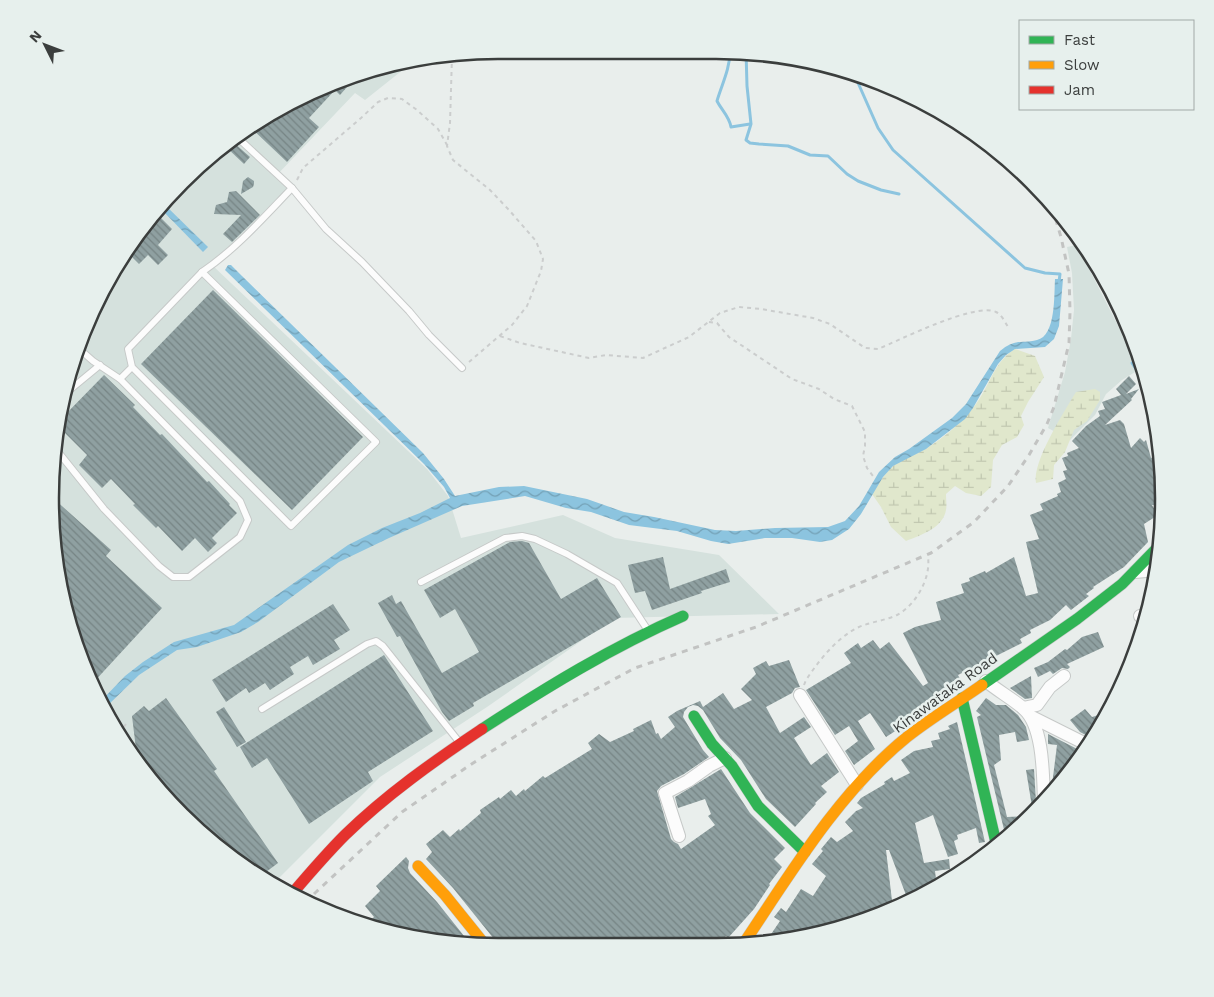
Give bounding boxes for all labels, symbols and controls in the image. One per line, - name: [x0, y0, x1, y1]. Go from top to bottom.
- north arrow: [20, 20, 70, 70]
- legend: [1019, 20, 1194, 110]
- text: N: [26, 27, 45, 46]
- text: Fast: [1064, 31, 1096, 49]
- text: Slow: [1064, 56, 1100, 74]
- text: Jam: [1064, 81, 1095, 99]
- street label: Kinawataka Road: [889, 649, 1001, 737]

